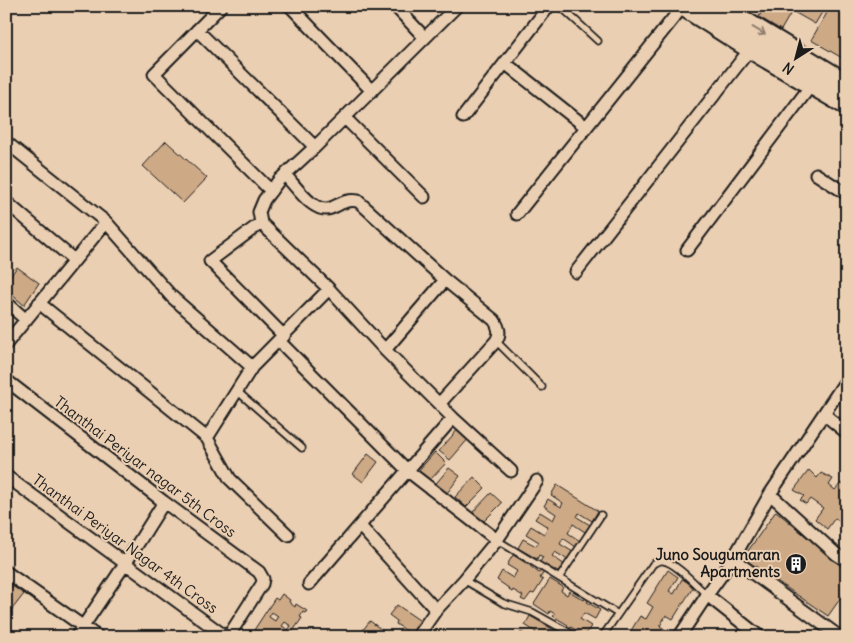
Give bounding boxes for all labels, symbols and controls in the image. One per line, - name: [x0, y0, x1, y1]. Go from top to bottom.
- one-way arrow: [752, 27, 766, 37]
- north arrow: [770, 32, 820, 82]
- text: N: [779, 58, 798, 79]
- street label: Thanthai Periyar nagar 5th Cross: [50, 392, 240, 541]
- street label: Thanthai Periyar Nagar 4th Cross: [29, 470, 222, 617]
- place label: Juno Sougumaran Apartments: [655, 545, 780, 582]
- building icon: Juno Sougumaran Apartments: [784, 552, 808, 576]

